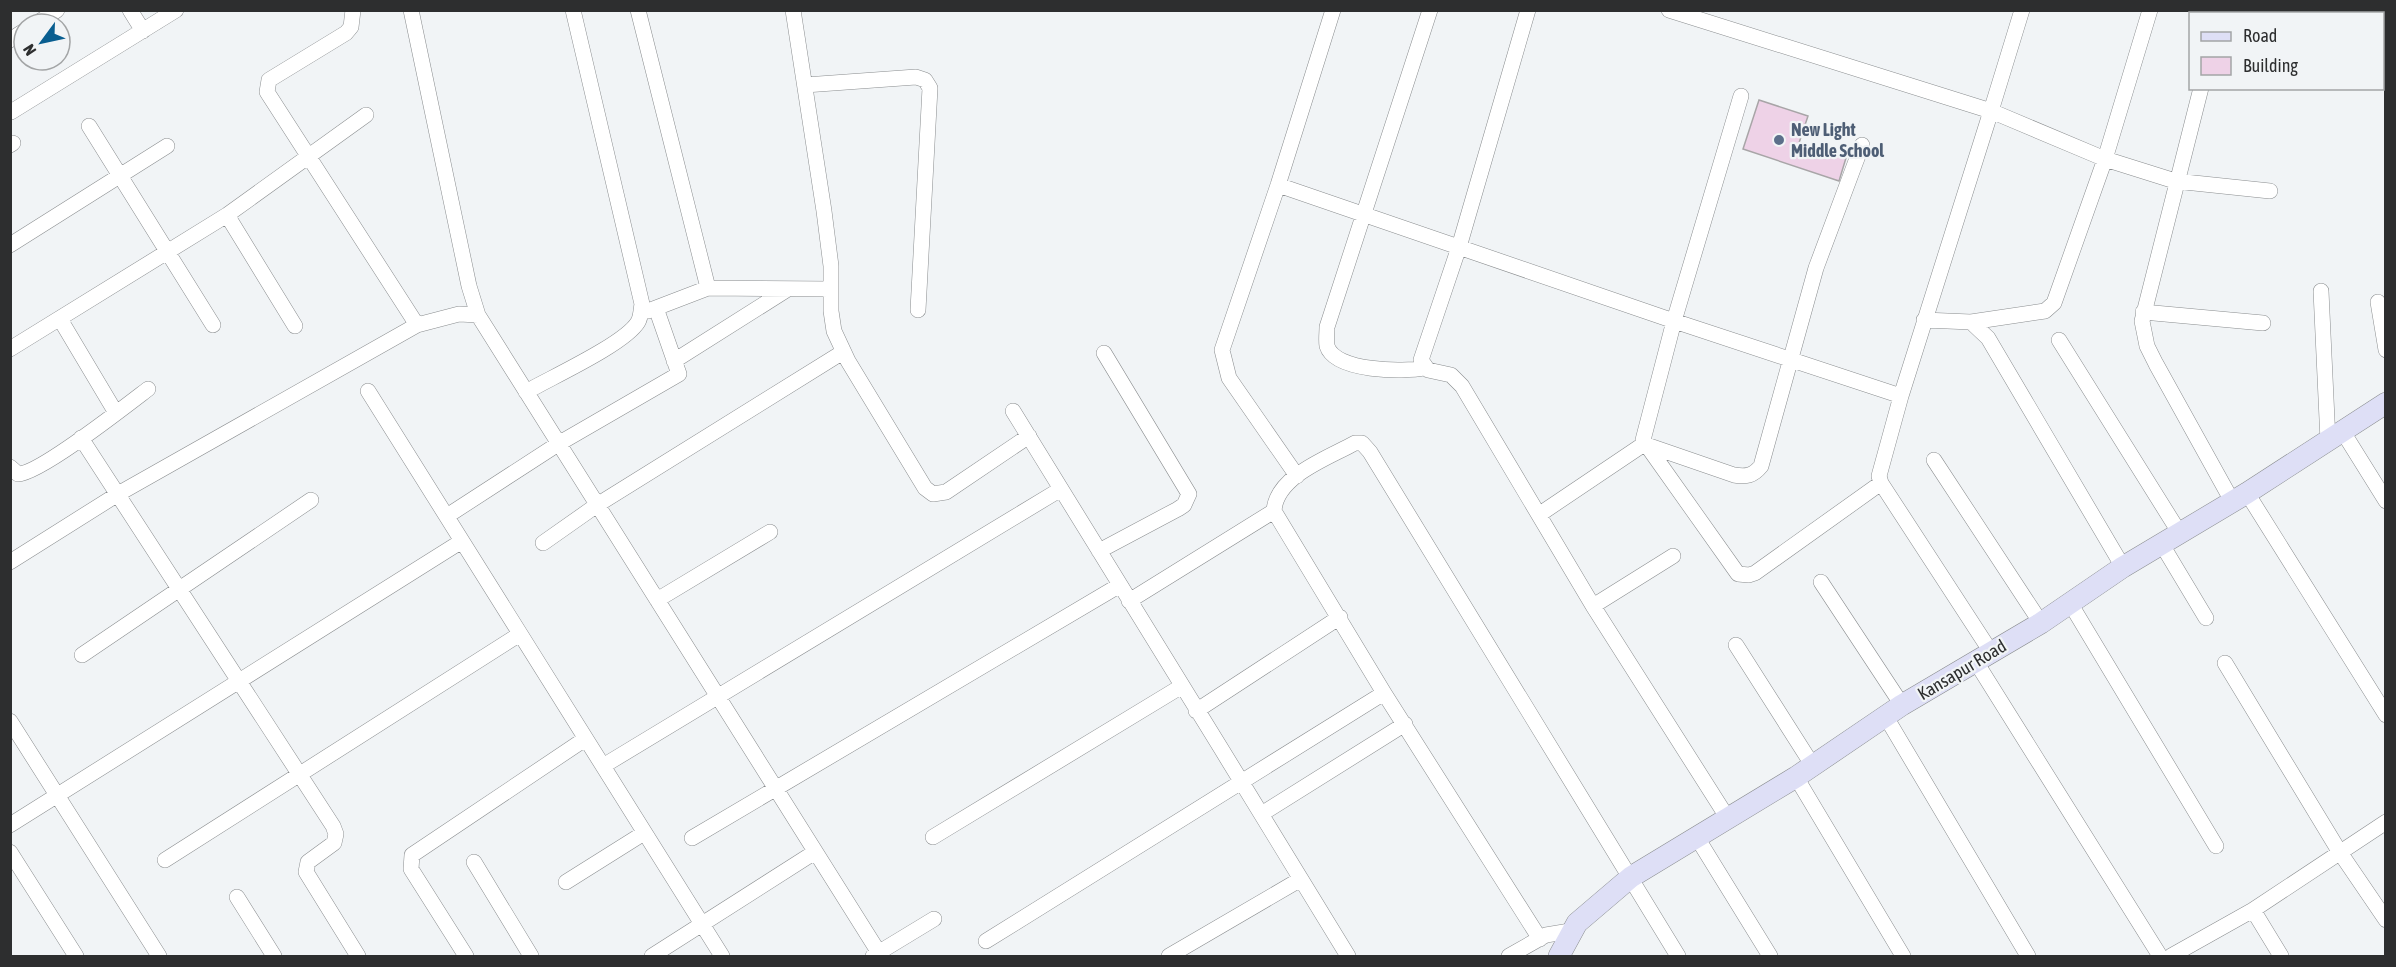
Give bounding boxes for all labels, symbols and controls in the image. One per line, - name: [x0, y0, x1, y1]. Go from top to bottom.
- north arrow: [12, 12, 72, 72]
- legend: [2189, 12, 2384, 90]
- text: Road: [2243, 25, 2277, 46]
- text: N: [19, 41, 40, 59]
- text: Building: [2243, 55, 2298, 76]
- place label: New Light Middle School: [1791, 119, 1884, 161]
- marker: New Light Middle School: [1772, 133, 1786, 147]
- street label: Kansapur Road: [1914, 635, 2010, 704]

